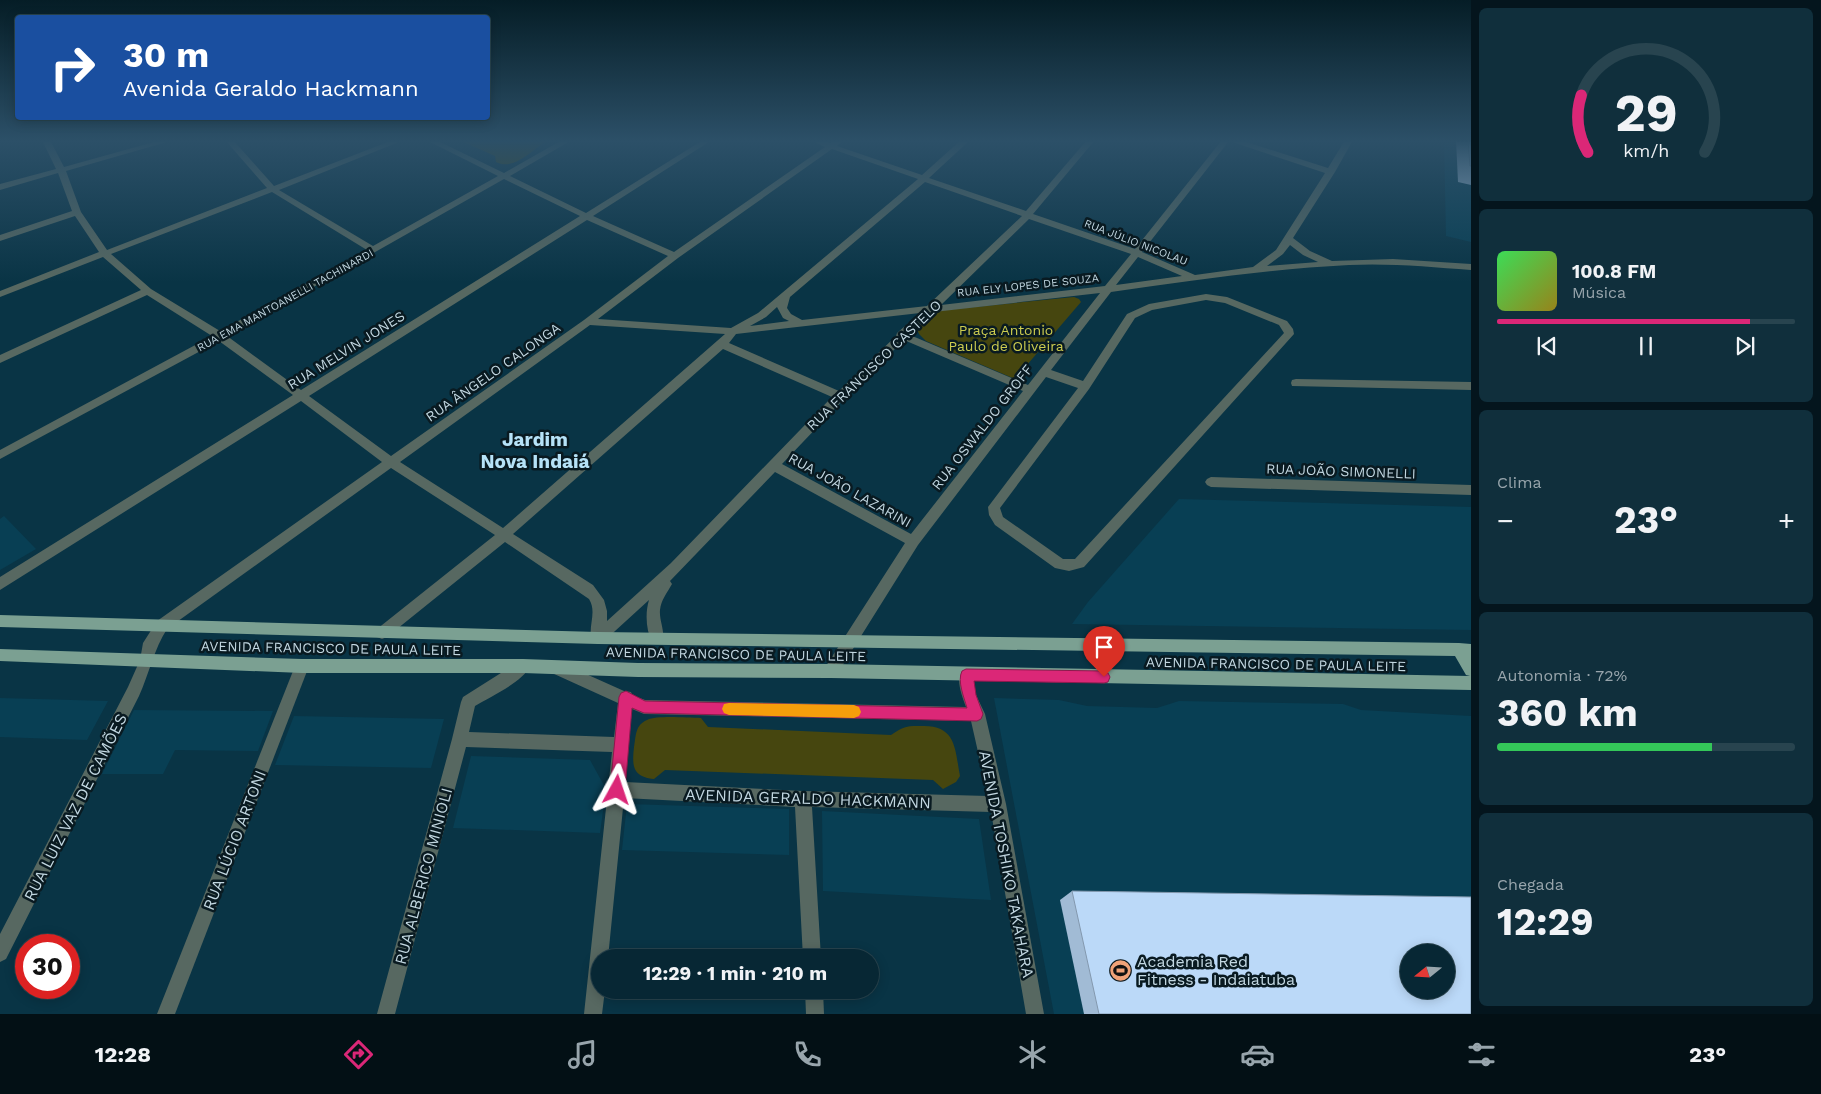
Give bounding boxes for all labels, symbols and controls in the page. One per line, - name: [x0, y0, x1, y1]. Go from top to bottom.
- text: 30 m: [123, 34, 209, 76]
- icon: right: [40, 35, 105, 100]
- text: Avenida Geraldo Hackmann: [123, 76, 419, 101]
- text: 29: [1614, 83, 1678, 144]
- text: km/h: [1623, 140, 1669, 161]
- street label: RUA JÚLIO NICOLAU: [1082, 216, 1190, 268]
- street label: RUA EMA MANTOANELLI TACHINARDI: [195, 246, 375, 354]
- text: 100.8 FM: [1572, 260, 1656, 283]
- street label: RUA ELY LOPES DE SOUZA: [957, 272, 1100, 299]
- text: Música: [1572, 283, 1626, 302]
- street label: RUA FRANCISCO CASTELO: [804, 297, 944, 433]
- street label: RUA MELVIN JONES: [285, 308, 407, 392]
- street label: RUA ÂNGELO CALONGA: [423, 319, 563, 425]
- park label: Praça Antonio Paulo de Oliveira: [948, 322, 1064, 354]
- icon: previous: [1533, 332, 1561, 360]
- icon: pause: [1632, 332, 1660, 360]
- icon: next: [1731, 332, 1759, 360]
- street label: RUA OSWALDO GROFF: [928, 361, 1036, 493]
- district label: Jardim Nova Indaiá: [480, 428, 590, 473]
- street label: RUA JOÃO LAZARINI: [786, 450, 914, 530]
- street label: RUA JOÃO SIMONELLI: [1266, 460, 1416, 482]
- text: Clima: [1497, 473, 1541, 492]
- text: 23°: [1614, 498, 1678, 542]
- text: −: [1497, 504, 1514, 537]
- text: +: [1778, 504, 1795, 537]
- pin: [1083, 626, 1125, 677]
- icon: arrive: [1090, 633, 1118, 661]
- street label: AVENIDA FRANCISCO DE PAULA LEITE: [201, 638, 461, 658]
- street label: AVENIDA FRANCISCO DE PAULA LEITE: [606, 644, 866, 664]
- street label: AVENIDA FRANCISCO DE PAULA LEITE: [1146, 654, 1406, 674]
- text: Autonomia · 72%: [1497, 666, 1627, 685]
- text: 360 km: [1497, 691, 1638, 735]
- street label: RUA LUIZ VAZ DE CAMÕES: [20, 710, 131, 904]
- street label: AVENIDA TOSHIKO TAKAHARA: [975, 749, 1038, 980]
- position arrow: [590, 763, 642, 815]
- street label: RUA LÚCIO ARTONI: [199, 767, 270, 913]
- street label: AVENIDA GERALDO HACKMANN: [685, 785, 931, 812]
- street label: RUA ALBERICO MINIOLI: [391, 786, 456, 967]
- text: Chegada: [1497, 875, 1564, 894]
- text: 12:29: [1497, 900, 1594, 944]
- speed limit sign: 30: [15, 934, 80, 999]
- north arrow: [1400, 944, 1455, 999]
- map controls: [1400, 944, 1455, 999]
- place label: Academia Red Fitness - Indaiatuba: [1137, 952, 1295, 989]
- sports icon: Academia Red Fitness - Indaiatuba: [1109, 958, 1133, 982]
- text: 12:29 · 1 min · 210 m: [643, 962, 827, 985]
- icon: directions: [341, 1037, 376, 1072]
- icon: music: [565, 1037, 600, 1072]
- icon: phone: [790, 1037, 825, 1072]
- icon: climate: [1015, 1037, 1050, 1072]
- icon: car: [1240, 1037, 1275, 1072]
- icon: filters: [1464, 1037, 1499, 1072]
- text: 12:28: [95, 1042, 151, 1067]
- text: 23°: [1689, 1042, 1726, 1067]

